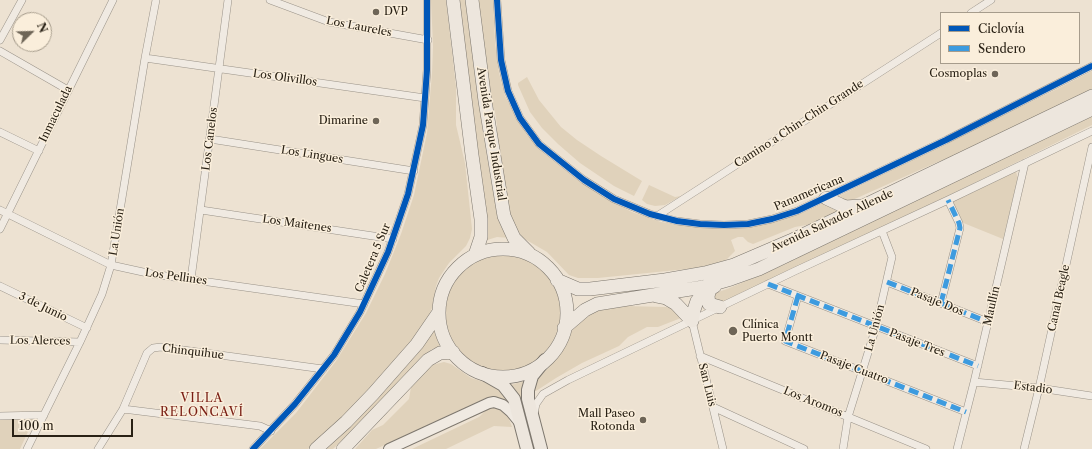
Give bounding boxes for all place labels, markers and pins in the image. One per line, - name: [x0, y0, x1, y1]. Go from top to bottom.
- place label: DVP: [384, 5, 408, 19]
- marker: DVP: [371, 7, 381, 17]
- place label: Cosmoplas: [929, 67, 987, 81]
- marker: Cosmoplas: [990, 69, 1000, 79]
- place label: Dimarine: [319, 114, 368, 128]
- marker: Dimarine: [371, 116, 381, 126]
- place label: Clínica Puerto Montt: [742, 318, 813, 344]
- marker: Clínica Puerto Montt: [727, 325, 739, 337]
- place label: Mall Paseo Rotonda: [578, 407, 635, 433]
- marker: Mall Paseo Rotonda: [638, 415, 648, 425]

